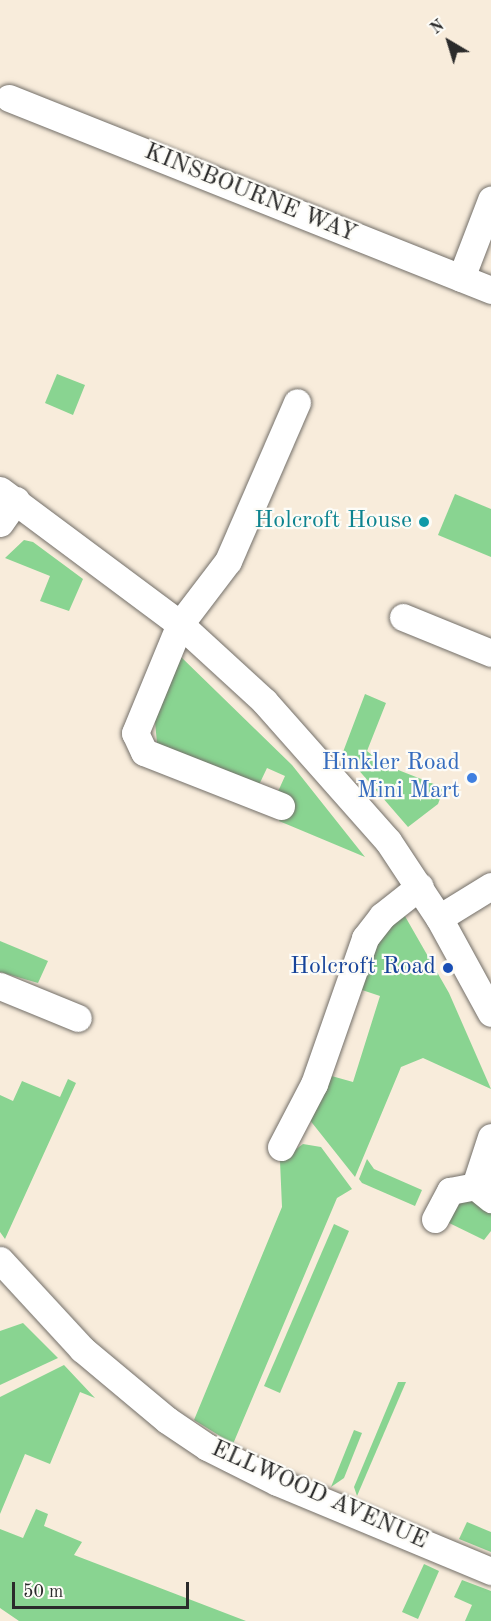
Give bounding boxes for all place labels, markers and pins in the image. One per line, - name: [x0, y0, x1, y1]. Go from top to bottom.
- place label: Holcroft House: [254, 508, 412, 536]
- marker: Holcroft House: [417, 515, 431, 529]
- place label: Hinkler Road Mini Mart: [322, 750, 460, 806]
- marker: Hinkler Road Mini Mart: [465, 771, 479, 785]
- place label: Holcroft Road: [290, 954, 436, 982]
- marker: Holcroft Road: [441, 961, 455, 975]

